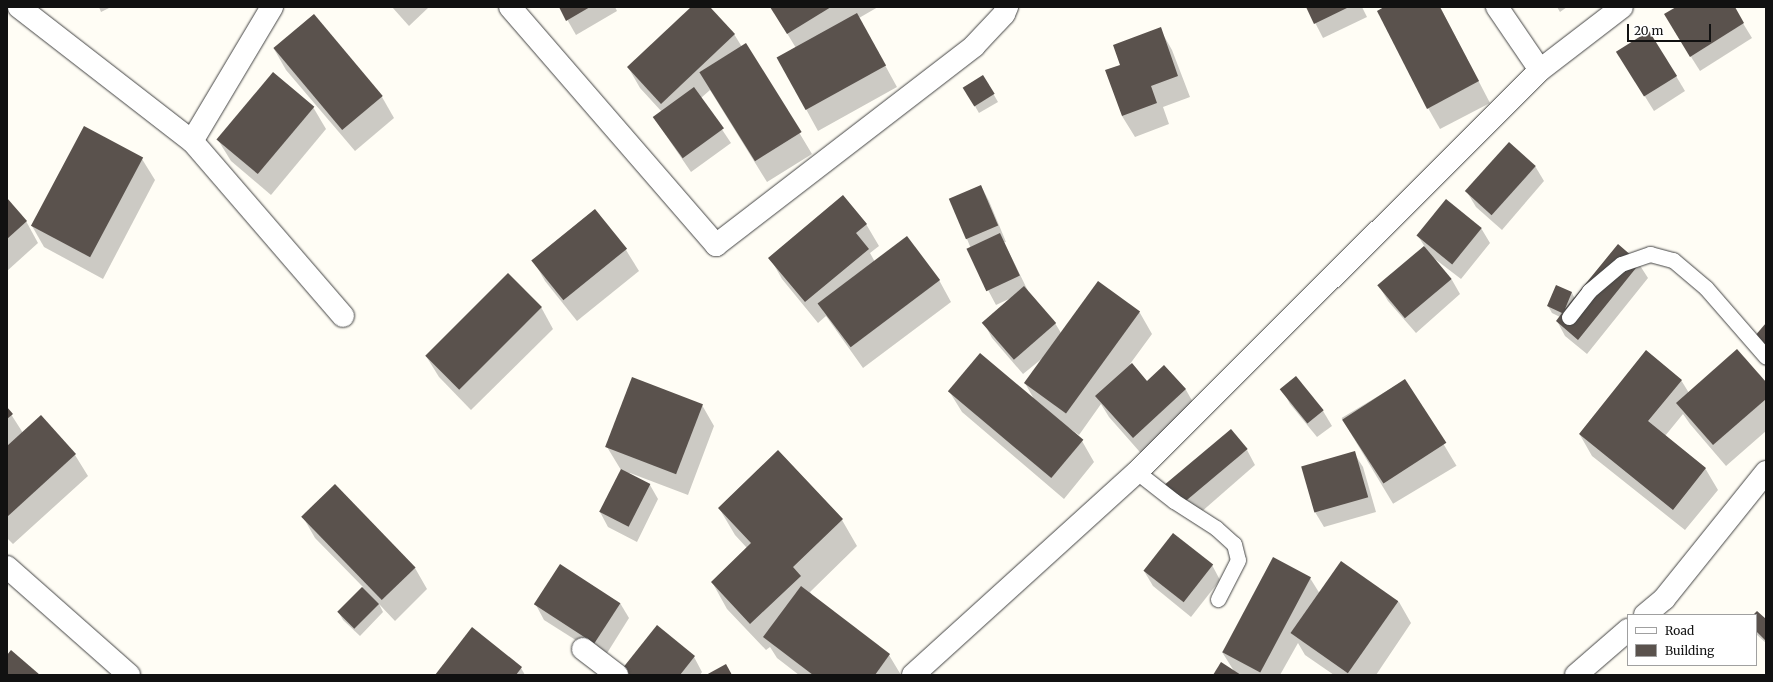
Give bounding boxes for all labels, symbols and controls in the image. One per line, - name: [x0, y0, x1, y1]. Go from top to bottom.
- scale bar: [1629, 16, 1713, 42]
- text: 20 m: [1634, 23, 1663, 38]
- legend: [1627, 614, 1757, 666]
- text: Road: [1665, 623, 1694, 638]
- text: Building: [1665, 643, 1714, 658]

